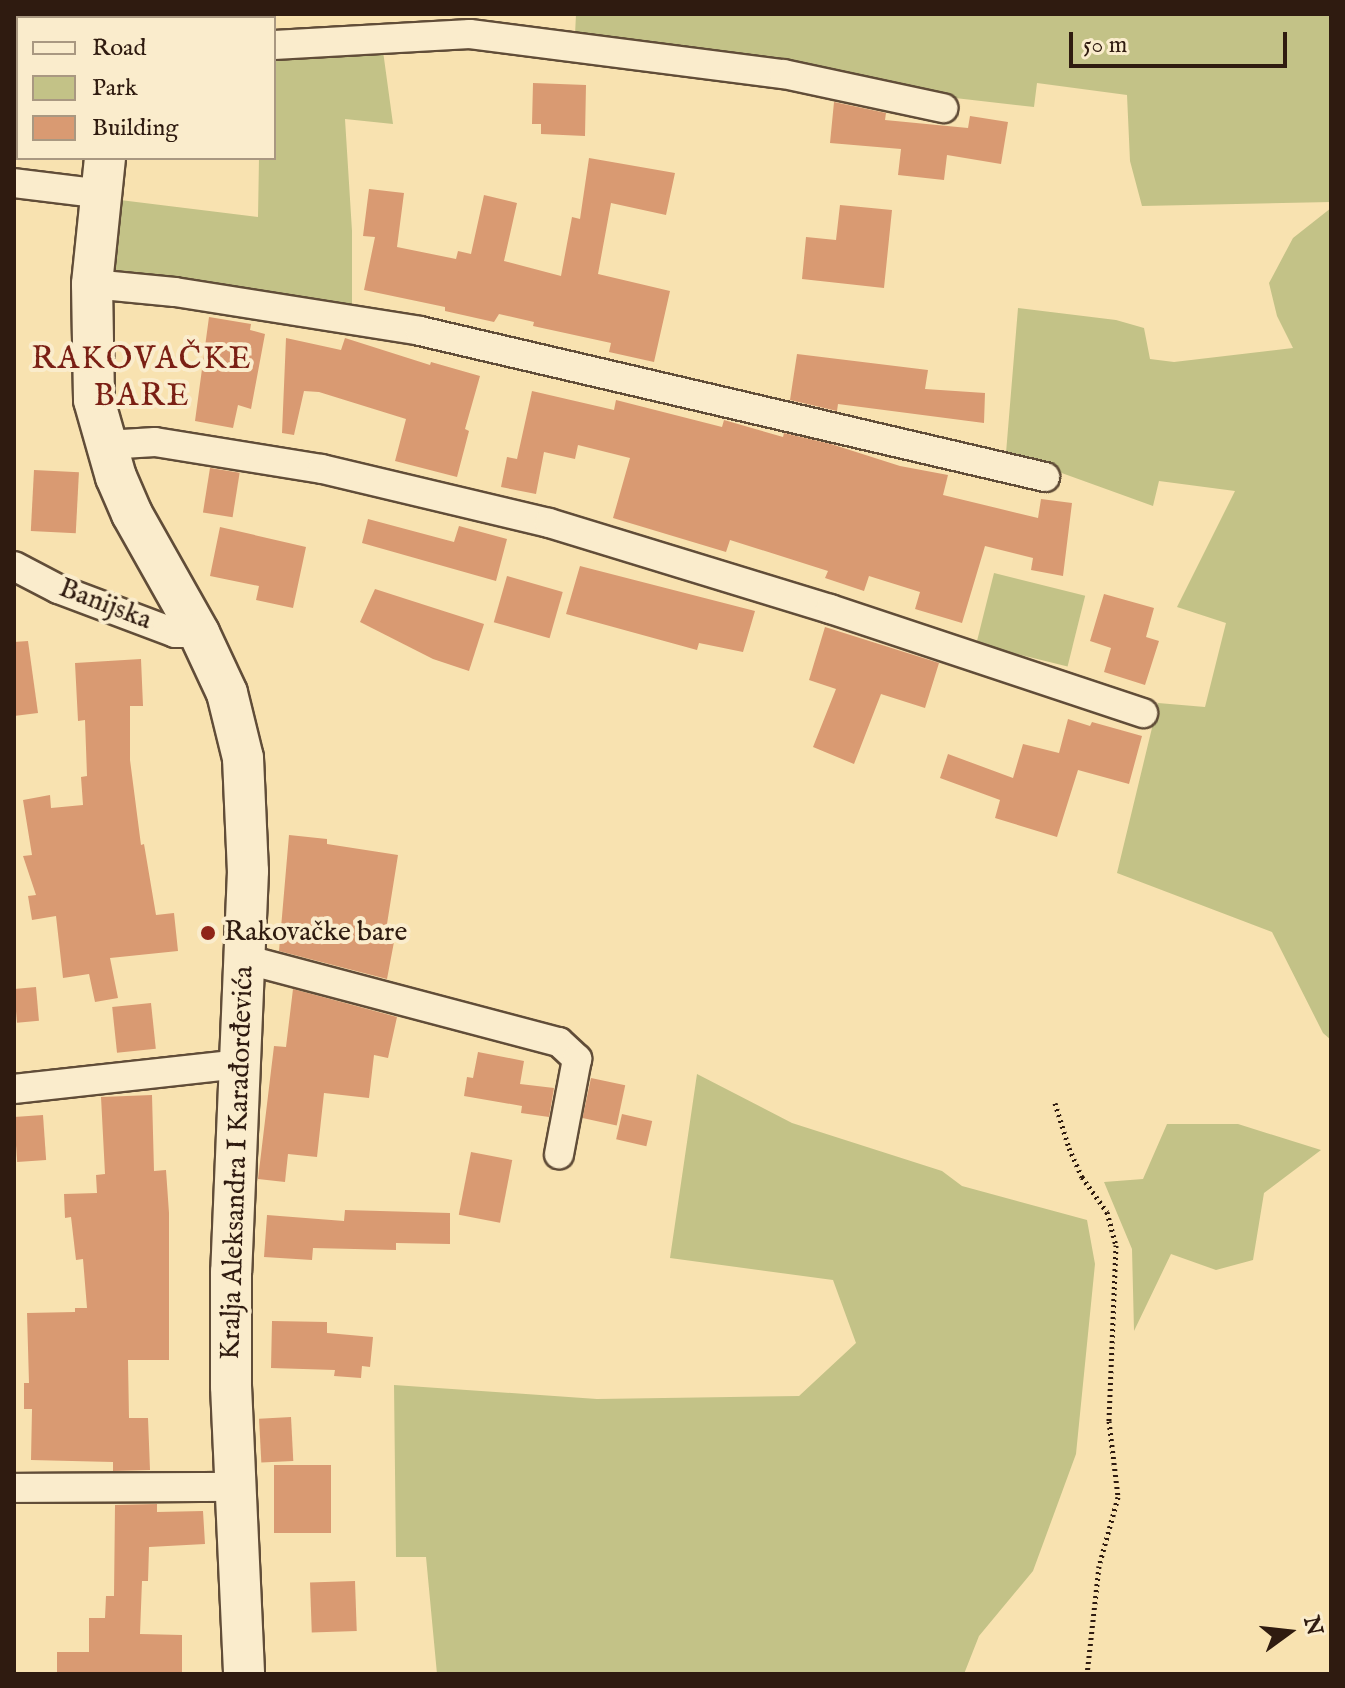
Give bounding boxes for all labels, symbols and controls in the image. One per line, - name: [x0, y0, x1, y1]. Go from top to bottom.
- legend: [16, 16, 276, 160]
- scale bar: [1073, 16, 1291, 66]
- text: 50 m: [1083, 30, 1127, 61]
- text: Road: [92, 33, 146, 64]
- text: Park: [92, 73, 138, 104]
- text: Building: [92, 113, 178, 144]
- district label: RAKOVAČKE BARE: [31, 342, 253, 417]
- street label: Banijska: [54, 572, 156, 638]
- place label: Rakovačke bare: [224, 916, 407, 950]
- marker: Rakovačke bare: [199, 924, 217, 942]
- street label: Kralja Aleksandra I Karađorđevića: [214, 965, 262, 1361]
- north arrow: [1249, 1592, 1329, 1672]
- text: N: [1296, 1613, 1328, 1639]

